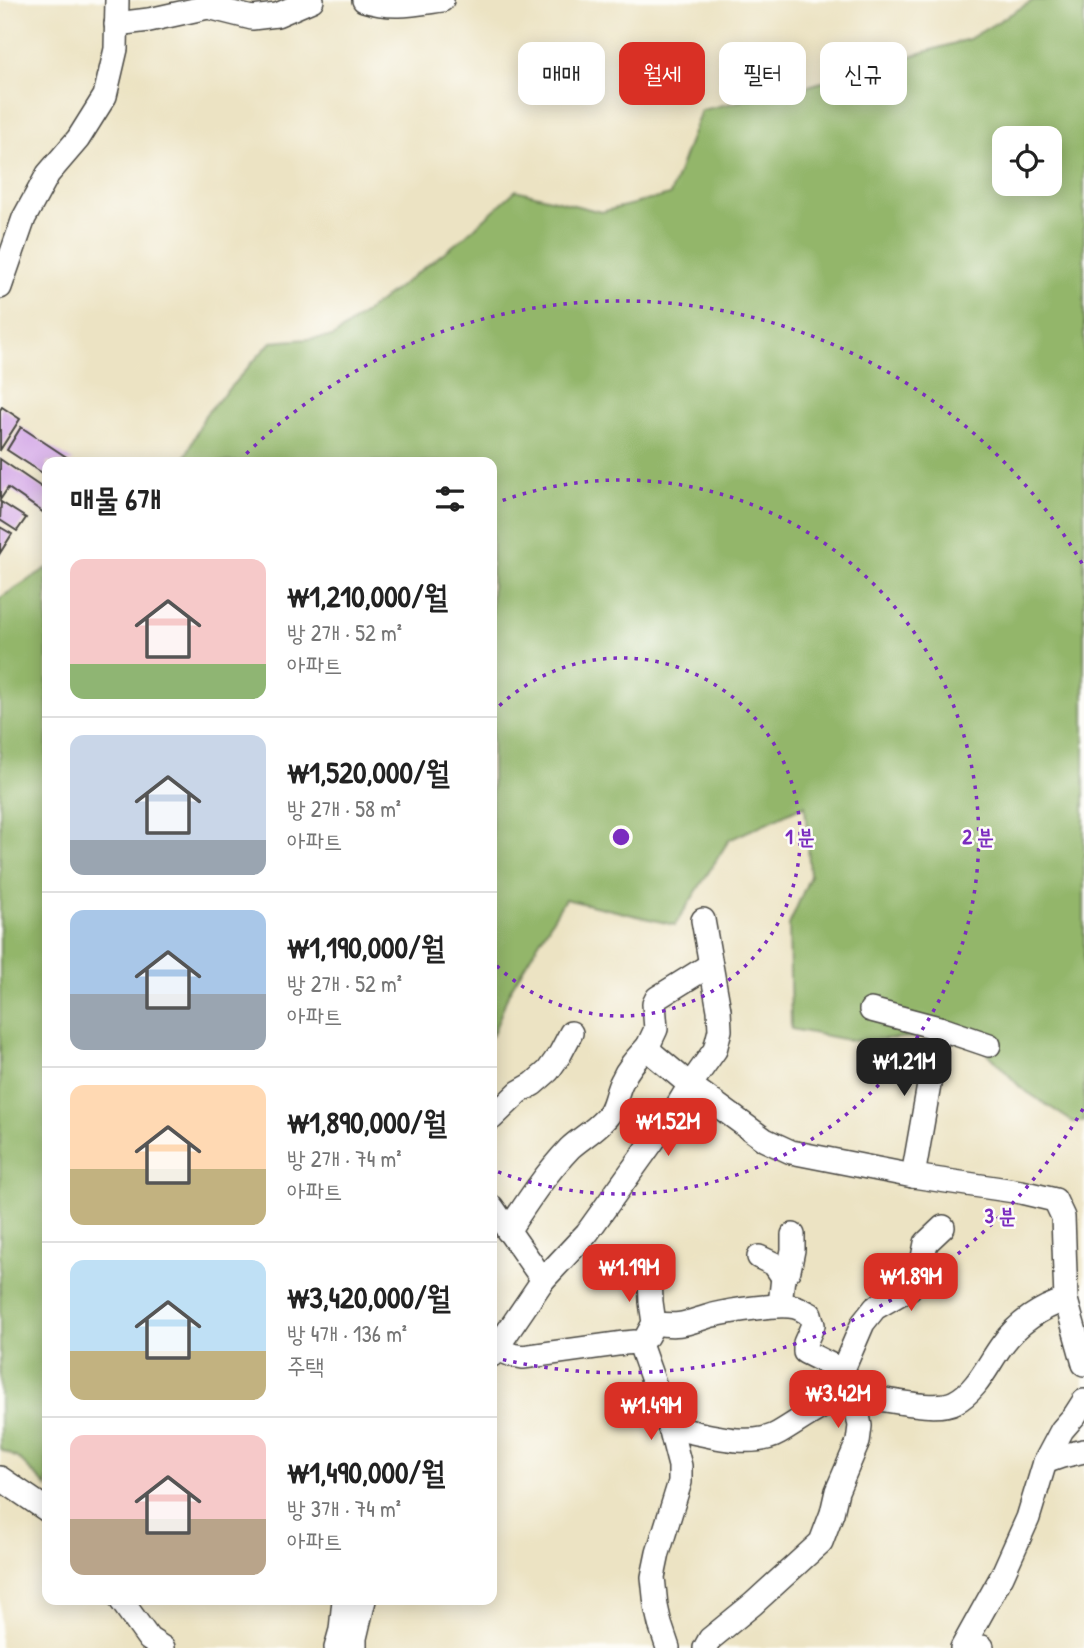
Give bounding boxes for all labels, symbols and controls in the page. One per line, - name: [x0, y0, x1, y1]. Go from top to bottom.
- chip: 매매: [518, 42, 605, 105]
- chip: 월세: [619, 42, 705, 105]
- chip: 필터: [719, 42, 806, 105]
- chip: 신규: [820, 42, 907, 105]
- map controls: [992, 126, 1062, 196]
- button: locate: [992, 126, 1062, 196]
- text: 매물 6개: [70, 479, 161, 519]
- icon: filters: [431, 480, 469, 518]
- text: ₩1,210,000/월: [287, 576, 448, 616]
- icon: home: [126, 587, 210, 671]
- text: 방 2개 · 52 m²: [287, 617, 402, 648]
- text: 아파트: [287, 649, 343, 680]
- text: ₩1,520,000/월: [287, 752, 450, 792]
- icon: home: [126, 763, 210, 847]
- text: 방 2개 · 58 m²: [287, 793, 401, 824]
- text: 1 분: [785, 822, 815, 851]
- text: 2 분: [962, 822, 994, 851]
- text: 아파트: [287, 825, 343, 856]
- centre of rings: [609, 825, 633, 849]
- text: ₩1,190,000/월: [287, 927, 445, 967]
- icon: home: [126, 938, 210, 1022]
- text: 방 2개 · 52 m²: [287, 968, 402, 999]
- text: 아파트: [287, 1000, 343, 1031]
- pin: ₩1.21M: [847, 1038, 961, 1098]
- text: ₩1.21M: [872, 1045, 936, 1076]
- pin: ₩1.52M: [611, 1098, 725, 1158]
- text: ₩1,890,000/월: [287, 1102, 447, 1142]
- text: ₩1.52M: [636, 1105, 700, 1136]
- icon: home: [126, 1113, 210, 1197]
- text: 방 2개 · 74 m²: [287, 1143, 401, 1174]
- text: 아파트: [287, 1175, 343, 1206]
- text: 3 분: [984, 1201, 1016, 1230]
- pin: ₩1.19M: [572, 1244, 686, 1304]
- text: ₩1.19M: [599, 1251, 659, 1282]
- pin: ₩1.89M: [854, 1254, 968, 1313]
- text: ₩1.89M: [880, 1260, 942, 1291]
- text: ₩3,420,000/월: [287, 1277, 451, 1317]
- icon: home: [126, 1288, 210, 1372]
- text: 방 4개 · 136 m²: [287, 1318, 407, 1349]
- text: 주택: [287, 1350, 324, 1381]
- pin: ₩3.42M: [781, 1370, 895, 1430]
- text: ₩3.42M: [805, 1377, 871, 1408]
- pin: ₩1.49M: [594, 1382, 708, 1442]
- text: ₩1.49M: [620, 1389, 682, 1420]
- text: ₩1,490,000/월: [287, 1452, 445, 1492]
- icon: home: [126, 1463, 210, 1547]
- text: 방 3개 · 74 m²: [287, 1493, 401, 1524]
- text: 아파트: [287, 1525, 343, 1556]

